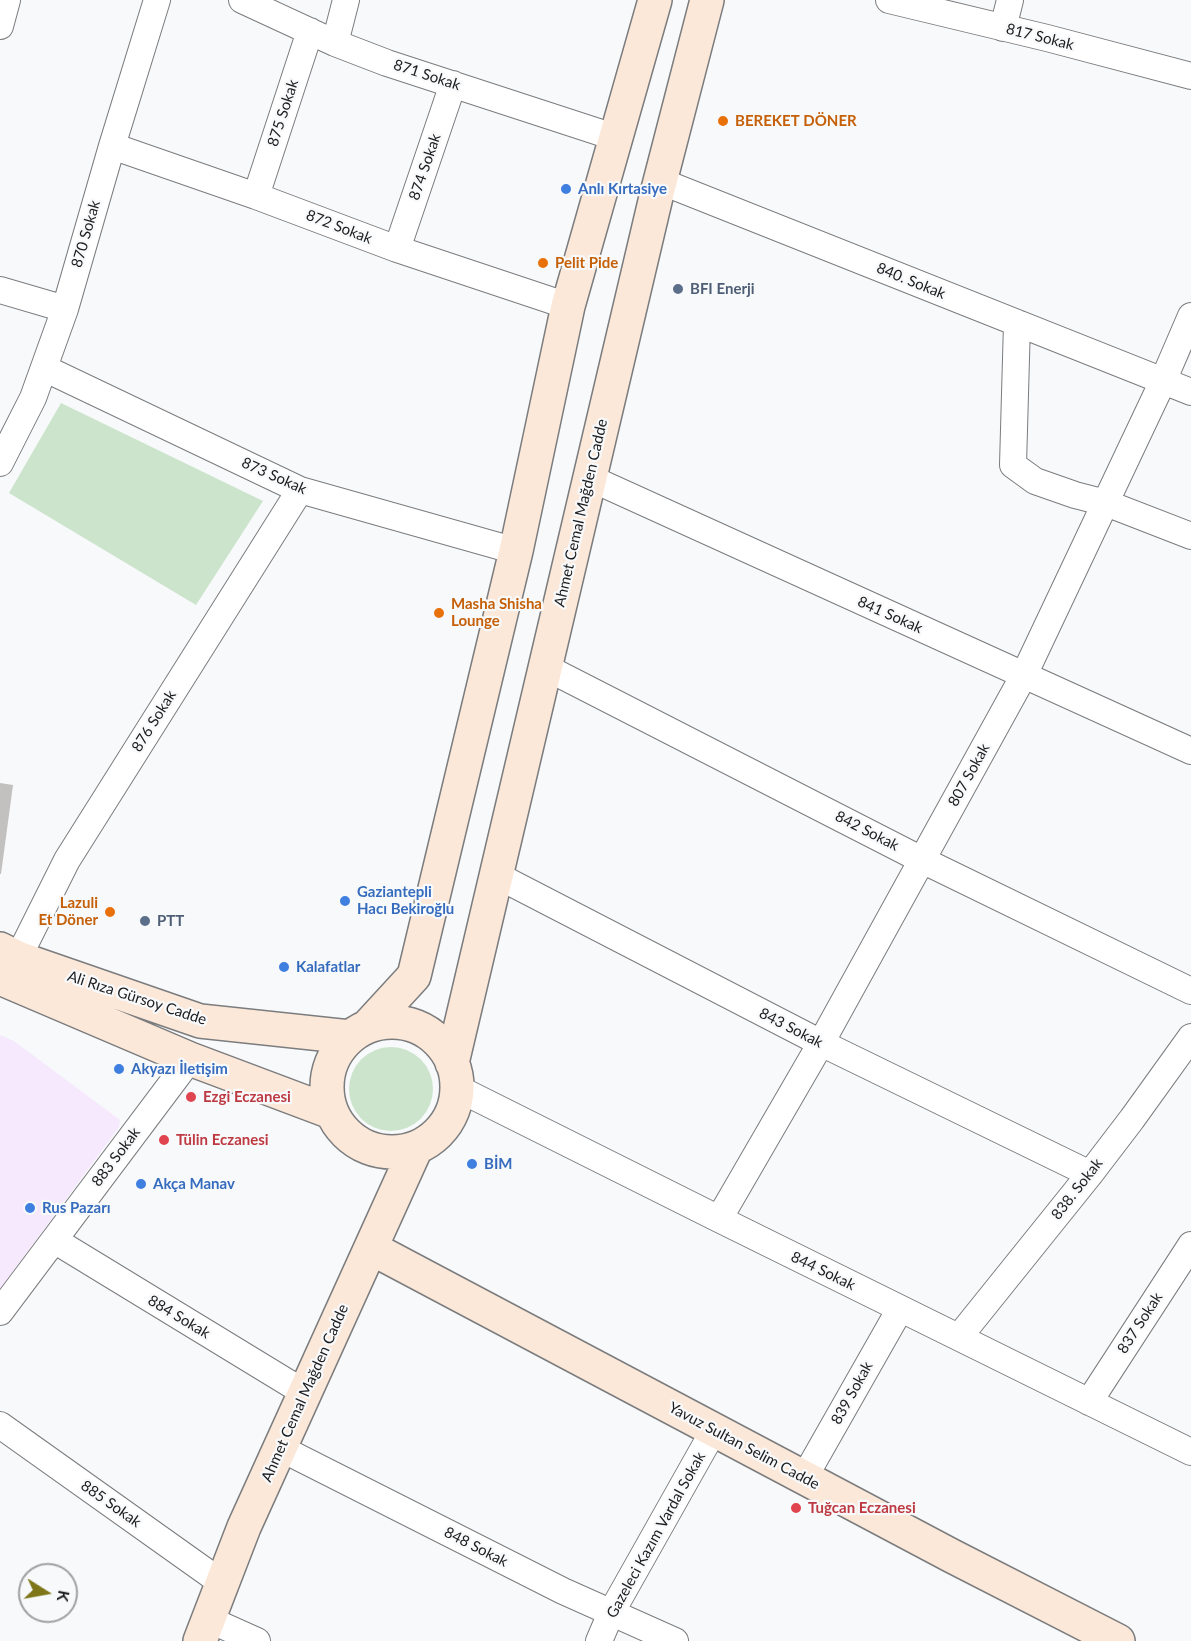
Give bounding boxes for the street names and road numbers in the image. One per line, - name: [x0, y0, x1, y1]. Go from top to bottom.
- street label: 817 Sokak: [1004, 20, 1076, 54]
- street label: 871 Sokak: [391, 56, 463, 94]
- street label: 875 Sokak: [264, 77, 302, 149]
- street label: 874 Sokak: [405, 131, 445, 203]
- street label: 870 Sokak: [68, 198, 104, 270]
- street label: 872 Sokak: [303, 206, 375, 248]
- street label: 840. Sokak: [874, 259, 948, 303]
- street label: Ahmet Cemal Mağden Cadde: [551, 417, 611, 609]
- street label: 873 Sokak: [239, 454, 309, 498]
- street label: 841 Sokak: [855, 593, 925, 637]
- street label: 876 Sokak: [128, 687, 180, 755]
- street label: 807 Sokak: [944, 740, 994, 810]
- street label: 842 Sokak: [832, 807, 902, 855]
- street label: Ali Rıza Gürsoy Cadde: [65, 967, 209, 1029]
- street label: 843 Sokak: [756, 1004, 826, 1052]
- street label: 883 Sokak: [88, 1124, 144, 1190]
- street label: 838. Sokak: [1048, 1155, 1106, 1223]
- street label: 844 Sokak: [788, 1248, 858, 1294]
- street label: 837 Sokak: [1114, 1289, 1166, 1357]
- street label: 884 Sokak: [145, 1291, 213, 1343]
- street label: Ahmet Cemal Mağden Cadde: [258, 1301, 352, 1485]
- street label: 839 Sokak: [827, 1358, 877, 1428]
- street label: Yavuz Sultan Selim Cadde: [666, 1399, 822, 1493]
- street label: Gazeleci Kazım Vardal Sokak: [603, 1449, 709, 1621]
- street label: 885 Sokak: [77, 1477, 145, 1531]
- street label: 848 Sokak: [441, 1523, 511, 1571]

